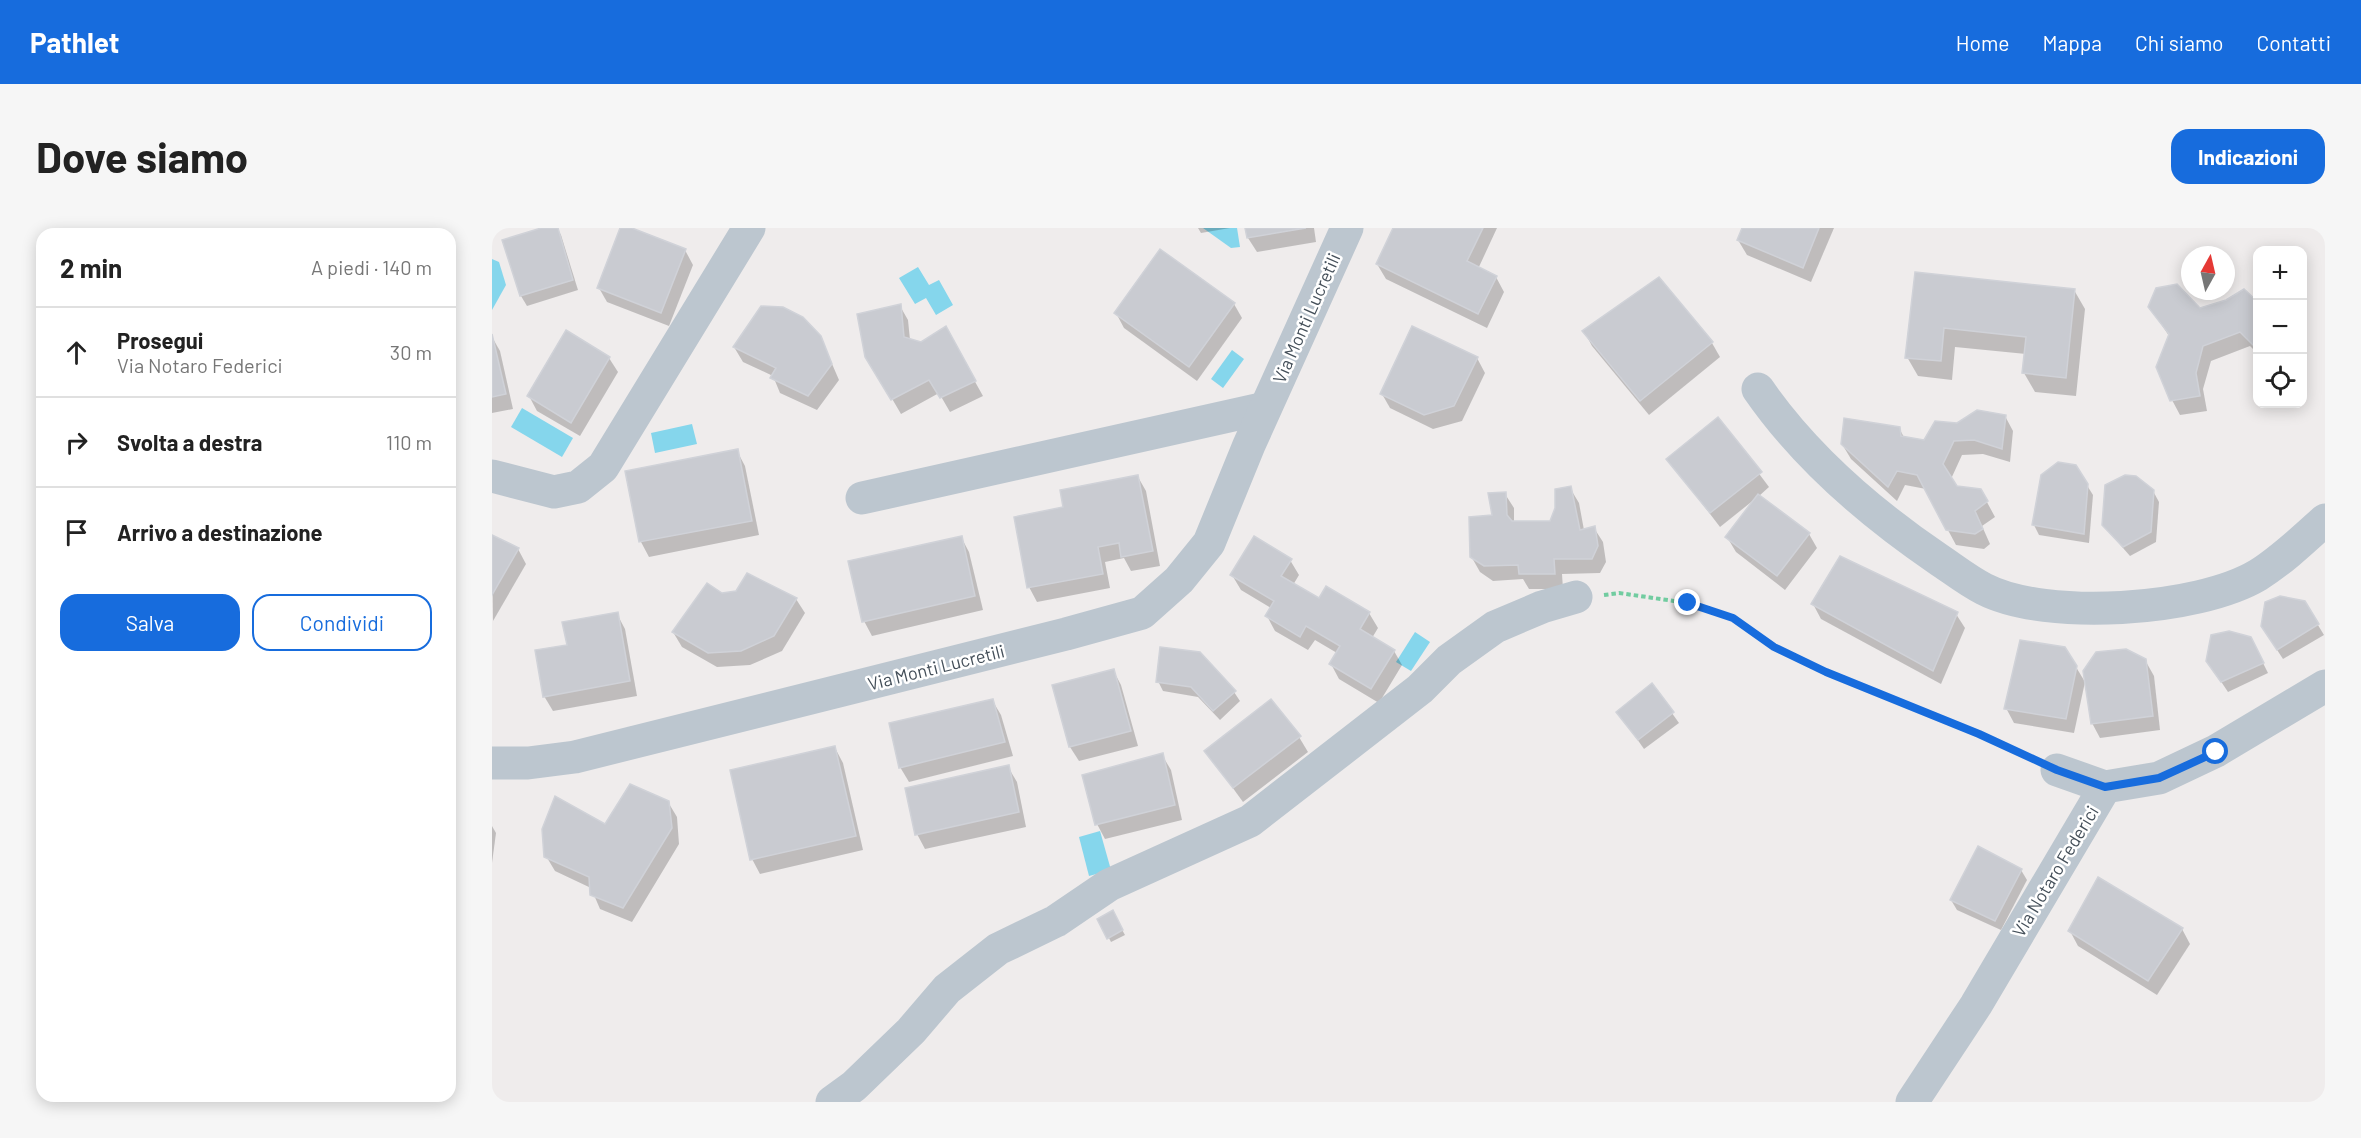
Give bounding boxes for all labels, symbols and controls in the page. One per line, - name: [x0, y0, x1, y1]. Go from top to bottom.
- text: Pathlet: [30, 25, 119, 59]
- text: Home: [1956, 30, 2009, 55]
- text: Mappa: [2042, 30, 2102, 55]
- text: Chi siamo: [2135, 30, 2224, 55]
- text: Contatti: [2257, 30, 2331, 55]
- button: Indicazioni: [2171, 129, 2325, 184]
- text: Dove siamo: [36, 131, 248, 181]
- north arrow: [2181, 246, 2235, 300]
- map controls: [2253, 246, 2307, 408]
- button: +: [2253, 246, 2307, 300]
- street label: Via Monti Lucretili: [1267, 250, 1345, 386]
- text: 2 min: [60, 252, 122, 283]
- text: A piedi · 140 m: [311, 255, 432, 279]
- button: −: [2253, 300, 2307, 354]
- text: Prosegui: [117, 327, 203, 353]
- icon: ahead: [60, 336, 93, 369]
- text: 30 m: [390, 340, 432, 364]
- text: Via Notaro Federici: [117, 353, 283, 377]
- button: locate: [2253, 354, 2307, 408]
- icon: right: [60, 426, 93, 459]
- text: Svolta a destra: [117, 429, 262, 455]
- text: 110 m: [386, 430, 432, 454]
- icon: arrive: [60, 516, 93, 549]
- text: Arrivo a destinazione: [117, 519, 323, 545]
- route end: [1674, 589, 1700, 615]
- button: Salva: [60, 594, 240, 651]
- button: Condividi: [252, 594, 432, 651]
- street label: Via Monti Lucretili: [865, 639, 1007, 695]
- route start: [2202, 738, 2228, 764]
- street label: Via Notaro Federici: [2007, 801, 2103, 941]

